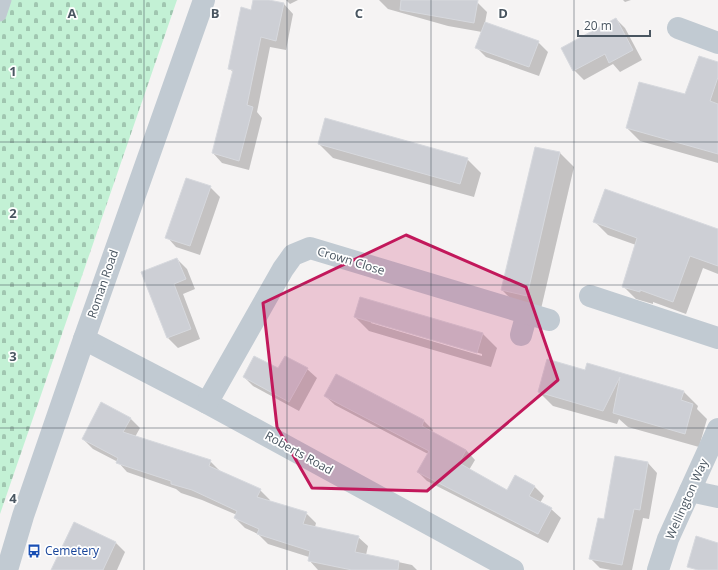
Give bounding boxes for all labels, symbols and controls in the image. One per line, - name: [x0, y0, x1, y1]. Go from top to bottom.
- text: A: [68, 4, 77, 22]
- text: B: [211, 4, 220, 22]
- text: C: [355, 4, 363, 22]
- text: D: [498, 4, 508, 22]
- scale bar: [578, 12, 650, 38]
- text: 20 m: [584, 17, 612, 34]
- text: 1: [9, 62, 17, 80]
- text: 2: [9, 204, 17, 222]
- street label: Crown Close: [315, 242, 387, 279]
- street label: Roman Road: [83, 247, 122, 320]
- text: 3: [9, 347, 17, 365]
- street label: Roberts Road: [262, 427, 336, 478]
- street label: Wellington Way: [661, 455, 712, 542]
- text: 4: [9, 489, 17, 507]
- place label: Cemetery: [45, 542, 100, 559]
- bus stop icon: Cemetery: [26, 543, 42, 559]

